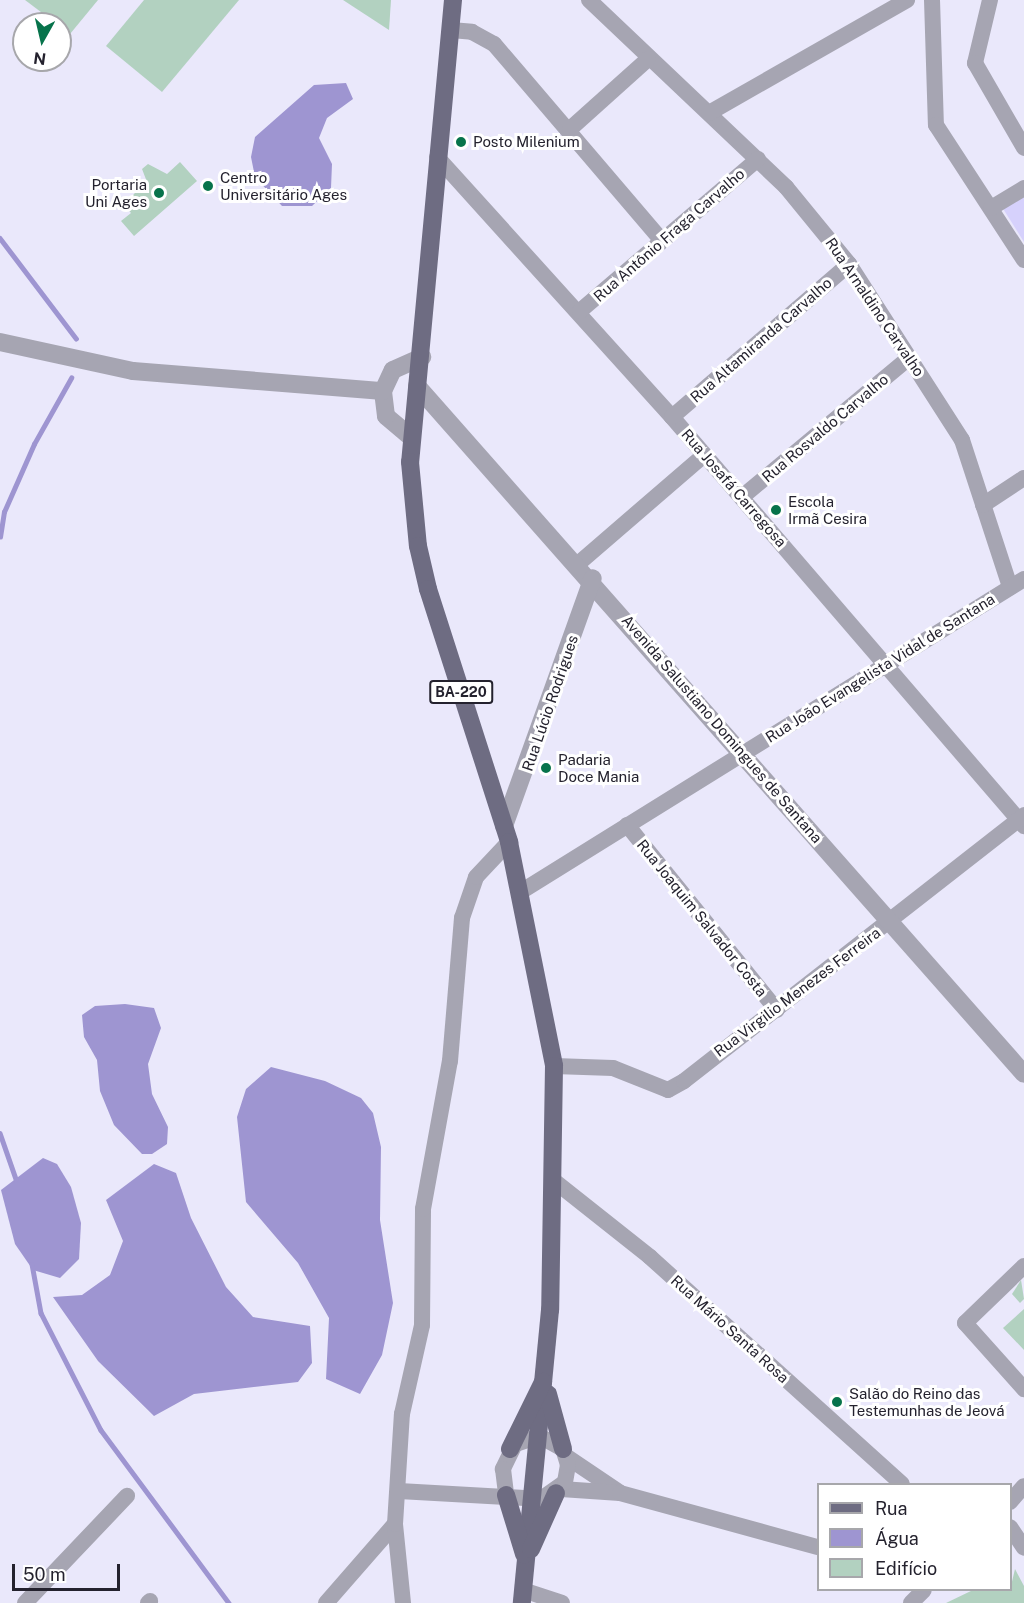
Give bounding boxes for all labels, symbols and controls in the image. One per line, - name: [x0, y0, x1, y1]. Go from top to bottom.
- north arrow: [12, 12, 72, 72]
- text: N: [32, 48, 47, 69]
- place label: Posto Milenium: [473, 133, 580, 151]
- marker: Posto Milenium: [454, 135, 468, 149]
- street label: Rua Antônio Fraga Carvalho: [590, 165, 748, 305]
- place label: Centro Universitário Ages: [220, 168, 347, 203]
- place label: Portaria Uni Ages: [85, 175, 147, 210]
- marker: Centro Universitário Ages: [201, 179, 215, 193]
- marker: Portaria Uni Ages: [152, 186, 166, 200]
- street label: Rua Arnaldino Carvalho: [822, 234, 928, 380]
- street label: Rua Altamiranda Carvalho: [687, 274, 835, 406]
- street label: Rua Rosvaldo Carvalho: [758, 370, 892, 486]
- street label: Rua Josafá Carregosa: [678, 425, 790, 551]
- place label: Escola Irmã Cesira: [788, 492, 867, 527]
- marker: Escola Irmã Cesira: [769, 503, 783, 517]
- street label: Rua João Evangelista Vidal de Santana: [762, 589, 998, 747]
- street label: Avenida Salustiano Domingues de Santana: [618, 611, 826, 847]
- street label: Rua Lúcio Rodrigues: [518, 633, 582, 773]
- road number: BA-220: [428, 681, 494, 703]
- place label: Padaria Doce Mania: [558, 750, 639, 785]
- marker: Padaria Doce Mania: [539, 761, 553, 775]
- street label: Rua Joaquim Salvador Costa: [633, 836, 771, 1000]
- street label: Rua Virgilio Menezes Ferreira: [710, 923, 884, 1061]
- street label: Rua Mário Santa Rosa: [667, 1271, 793, 1387]
- place label: Salão do Reino das Testemunhas de Jeová: [849, 1384, 1005, 1419]
- marker: Salão do Reino das Testemunhas de Jeová: [830, 1395, 844, 1409]
- legend: [817, 1483, 1012, 1591]
- text: Rua: [875, 1498, 907, 1519]
- text: Água: [875, 1528, 919, 1549]
- scale bar: [15, 1552, 123, 1590]
- text: Edifício: [875, 1558, 937, 1579]
- text: 50 m: [23, 1564, 66, 1585]

